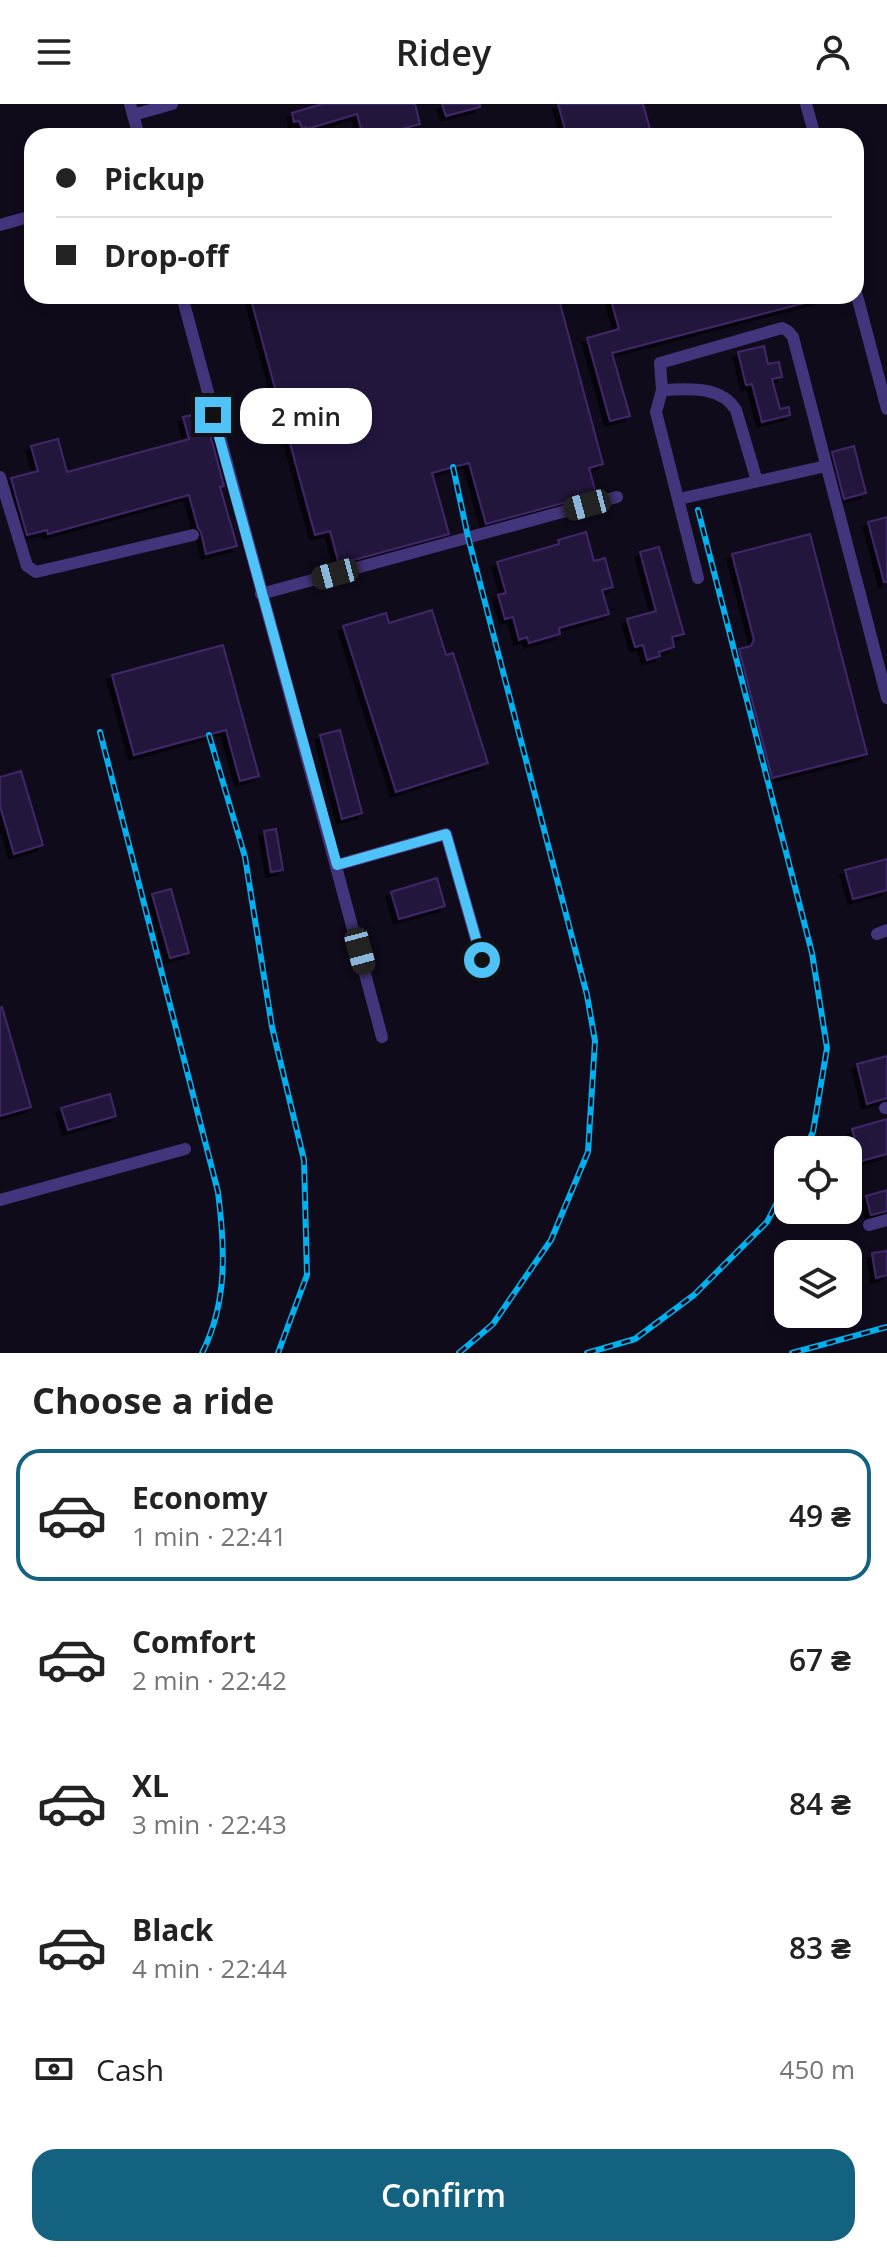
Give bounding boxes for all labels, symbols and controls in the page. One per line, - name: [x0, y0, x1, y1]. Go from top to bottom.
- text: Ridey: [396, 28, 491, 77]
- icon: menu: [32, 30, 76, 74]
- icon: person: [811, 30, 855, 74]
- text: Pickup: [104, 158, 205, 199]
- text: Drop-off: [104, 235, 229, 276]
- callout: 2 min: [241, 387, 373, 443]
- route end: [195, 397, 231, 433]
- text: 2 min: [271, 398, 341, 434]
- car: [561, 487, 613, 523]
- car: [309, 556, 361, 592]
- car: [342, 925, 378, 977]
- route start: [464, 942, 500, 978]
- map controls: [774, 1136, 862, 1328]
- button: locate: [774, 1136, 862, 1224]
- button: layers: [774, 1240, 862, 1328]
- text: Choose a ride: [32, 1376, 274, 1425]
- text: Economy: [132, 1477, 268, 1518]
- icon: car: [36, 1479, 108, 1551]
- text: 49 ₴: [789, 1495, 851, 1536]
- text: 1 min · 22:41: [132, 1518, 287, 1554]
- text: Comfort: [132, 1621, 256, 1662]
- icon: car: [36, 1623, 108, 1695]
- text: 67 ₴: [789, 1639, 851, 1680]
- text: 2 min · 22:42: [132, 1662, 287, 1698]
- text: XL: [132, 1765, 169, 1806]
- icon: car: [36, 1767, 108, 1839]
- text: 84 ₴: [789, 1783, 851, 1824]
- text: 3 min · 22:43: [132, 1806, 287, 1842]
- text: Black: [132, 1909, 213, 1950]
- icon: car: [36, 1911, 108, 1983]
- text: 83 ₴: [789, 1927, 851, 1968]
- text: 4 min · 22:44: [132, 1950, 287, 1986]
- icon: cash: [32, 2047, 76, 2091]
- text: Cash: [96, 2049, 164, 2090]
- text: 450 m: [780, 2051, 855, 2087]
- button: Confirm: [32, 2149, 855, 2241]

